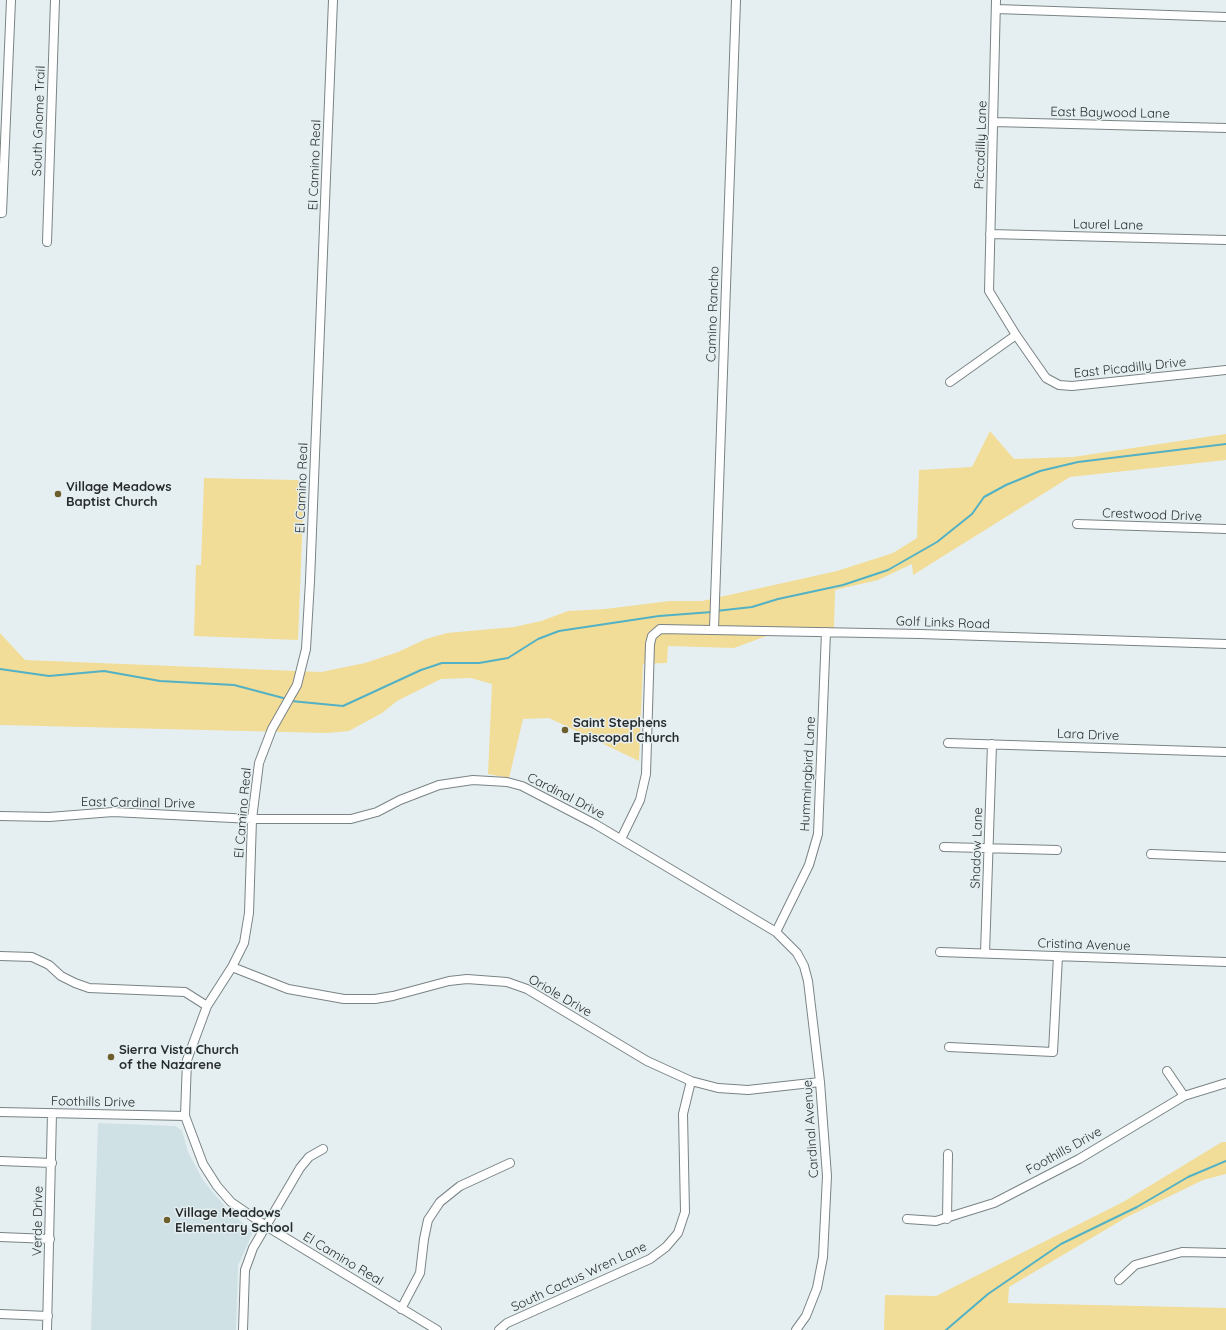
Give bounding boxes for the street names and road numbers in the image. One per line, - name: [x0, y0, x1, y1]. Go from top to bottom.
- street label: South Gnome Trail: [29, 65, 49, 177]
- street label: Piccadilly Lane: [972, 100, 990, 190]
- street label: East Baywood Lane: [1050, 104, 1170, 122]
- street label: El Camino Real: [306, 119, 324, 211]
- street label: Laurel Lane: [1073, 217, 1143, 233]
- street label: Camino Rancho: [704, 266, 722, 362]
- street label: East Picadilly Drive: [1073, 354, 1187, 382]
- street label: El Camino Real: [293, 442, 311, 534]
- street label: Crestwood Drive: [1102, 505, 1202, 525]
- street label: Golf Links Road: [896, 614, 990, 632]
- street label: Hummingbird Lane: [797, 716, 819, 832]
- street label: Lara Drive: [1057, 726, 1119, 744]
- street label: El Camino Real: [231, 767, 255, 859]
- street label: Cardinal Drive: [525, 770, 607, 822]
- street label: East Cardinal Drive: [81, 794, 195, 812]
- street label: Shadow Lane: [968, 807, 986, 889]
- street label: Cristina Avenue: [1037, 936, 1131, 954]
- street label: Oriole Drive: [526, 972, 594, 1020]
- street label: Cardinal Avenue: [800, 1080, 822, 1178]
- street label: Foothills Drive: [51, 1093, 135, 1111]
- street label: Foothills Drive: [1023, 1124, 1105, 1178]
- street label: Verde Drive: [30, 1186, 46, 1256]
- street label: El Camino Real: [300, 1229, 386, 1289]
- street label: South Cactus Wren Lane: [509, 1239, 649, 1315]

